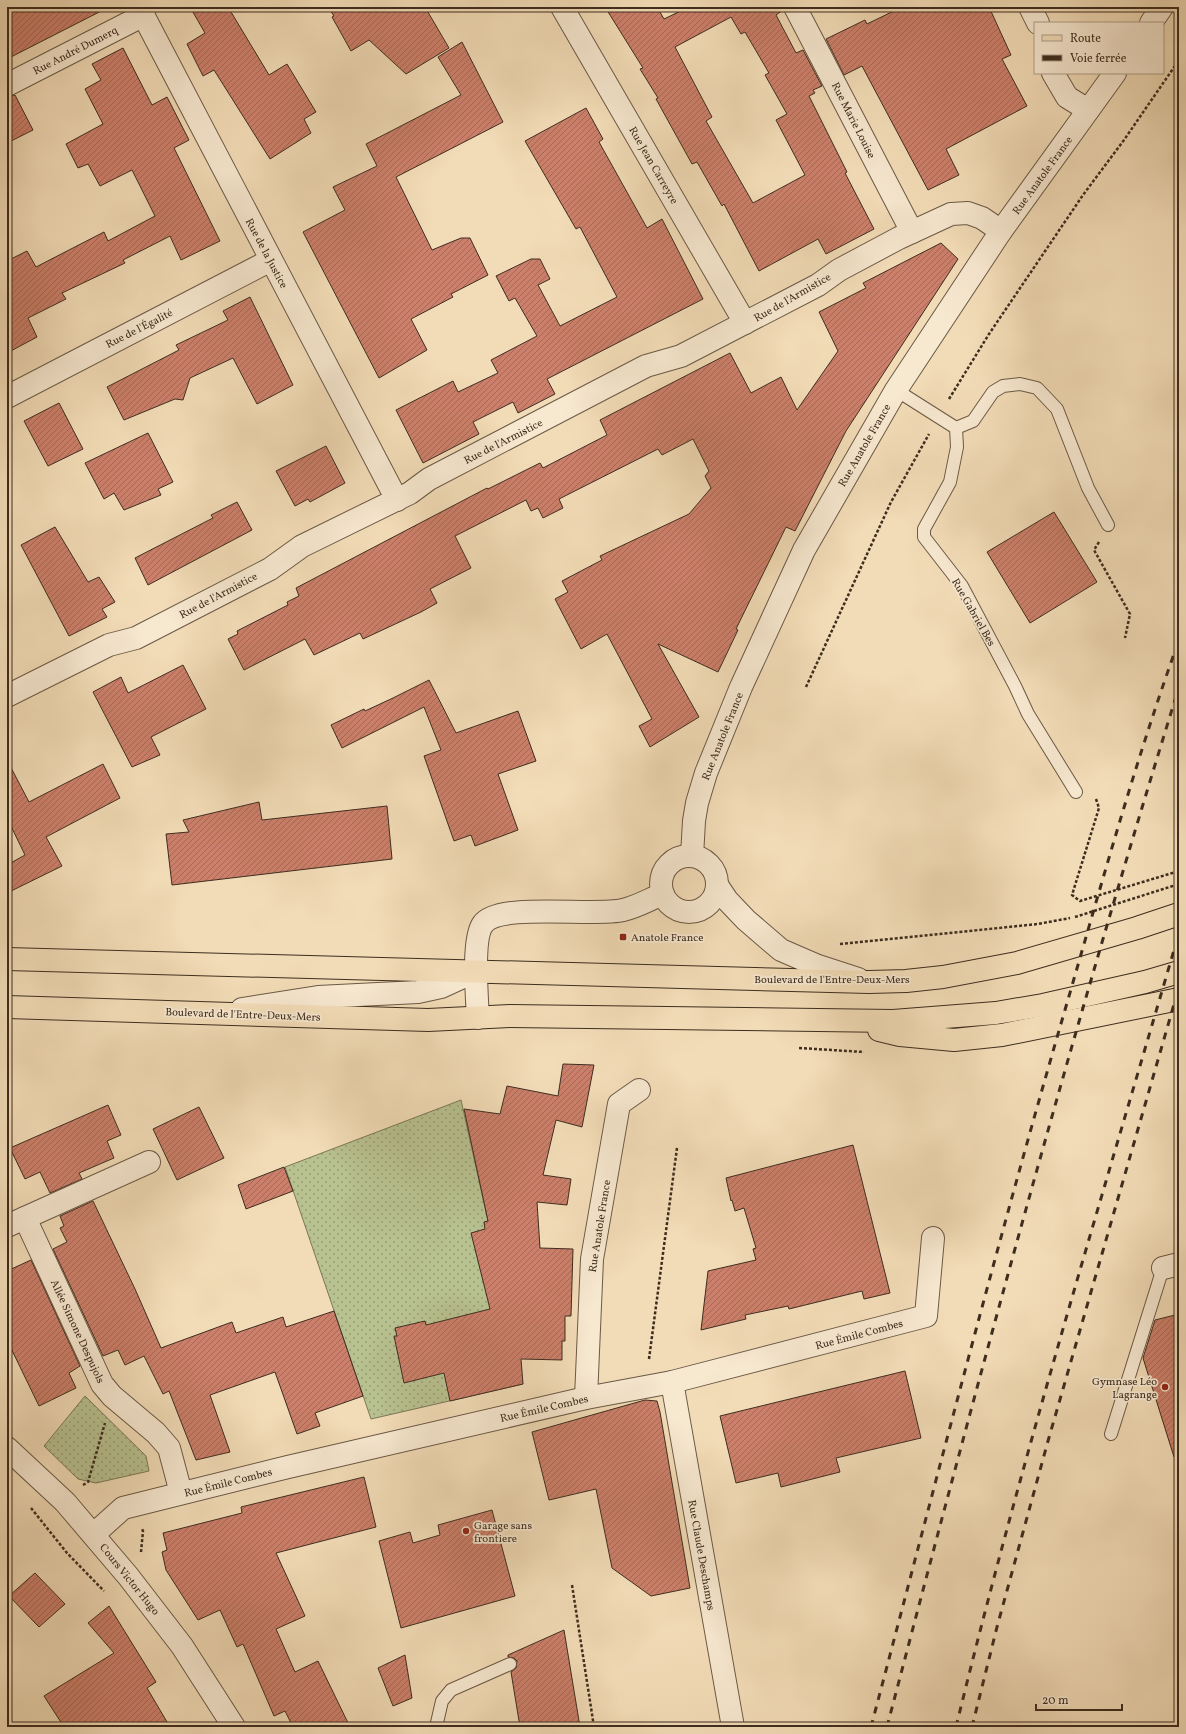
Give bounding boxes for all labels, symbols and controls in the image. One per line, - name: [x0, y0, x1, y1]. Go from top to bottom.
- legend: [1034, 22, 1164, 74]
- street label: Rue André Dumerq: [31, 23, 121, 79]
- text: Route: [1070, 31, 1101, 47]
- text: Voie ferrée: [1070, 51, 1127, 67]
- street label: Rue Marie Louise: [827, 80, 878, 161]
- street label: Rue Jean Carreyre: [624, 124, 681, 207]
- street label: Rue Anatole France: [1010, 134, 1077, 218]
- street label: Rue de la Justice: [241, 216, 291, 291]
- street label: Rue de l'Armistice: [752, 270, 834, 326]
- street label: Rue de l'Égalité: [104, 306, 176, 353]
- street label: Rue Anatole France: [835, 401, 895, 490]
- street label: Rue de l'Armistice: [462, 416, 546, 469]
- street label: Rue de l'Armistice: [177, 569, 260, 623]
- street label: Rue Gabriel Bes: [947, 576, 998, 650]
- street label: Rue Anatole France: [699, 690, 748, 783]
- place label: Anatole France: [631, 931, 703, 946]
- marker: Anatole France: [618, 932, 628, 942]
- street label: Boulevard de l'Entre-Deux-Mers: [754, 973, 910, 988]
- street label: Boulevard de l'Entre-Deux-Mers: [165, 1005, 321, 1026]
- street label: Rue Anatole France: [586, 1179, 615, 1274]
- street label: Allée Simone Despujols: [46, 1277, 107, 1386]
- street label: Rue Émile Combes: [814, 1316, 905, 1354]
- place label: Gymnase Léo Lagrange: [1092, 1375, 1157, 1403]
- marker: Gymnase Léo Lagrange: [1160, 1382, 1170, 1392]
- street label: Rue Émile Combes: [499, 1392, 590, 1427]
- street label: Rue Émile Combes: [183, 1465, 274, 1502]
- street label: Rue Claude Deschamps: [683, 1499, 718, 1612]
- place label: Garage sans frontiere: [474, 1519, 532, 1547]
- marker: Garage sans frontiere: [461, 1526, 471, 1536]
- street label: Cours Victor Hugo: [95, 1541, 162, 1619]
- scale bar: [1036, 1686, 1122, 1712]
- text: 20 m: [1042, 1693, 1069, 1709]

